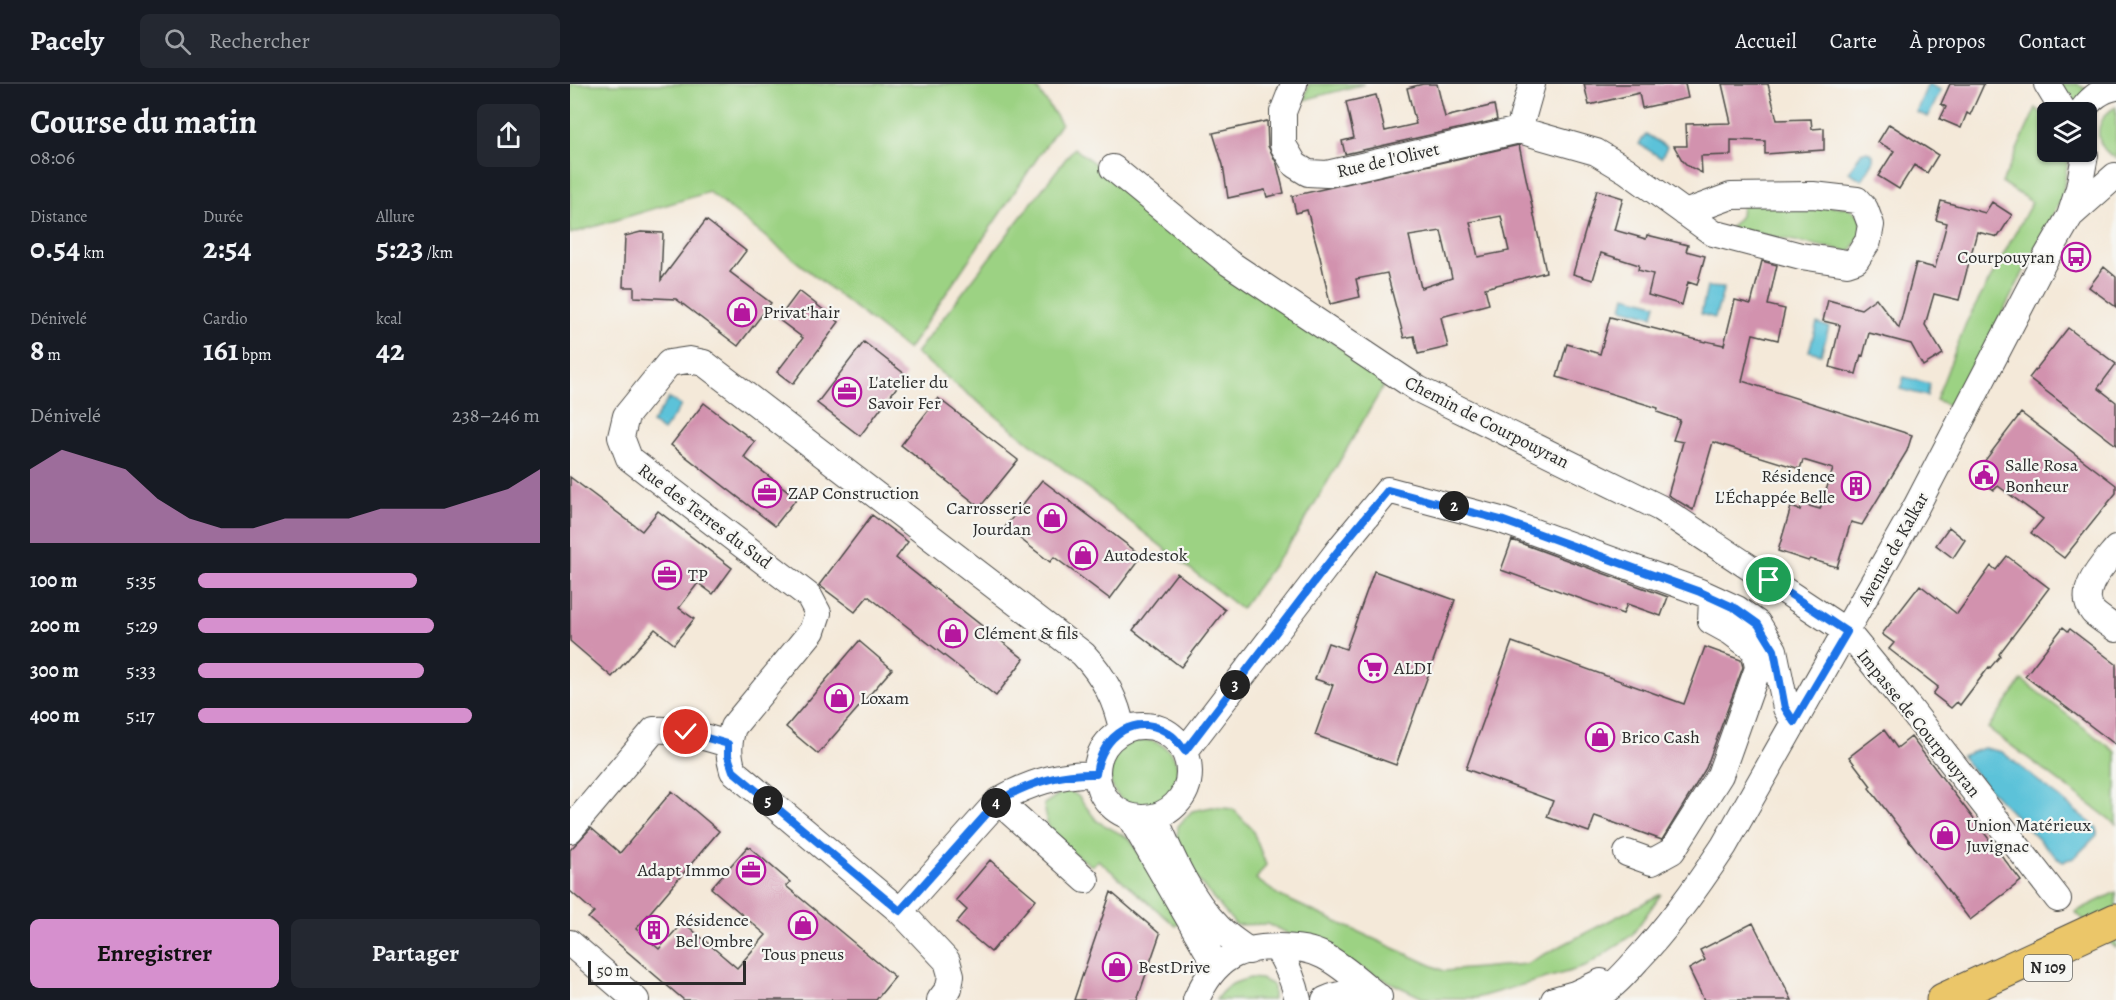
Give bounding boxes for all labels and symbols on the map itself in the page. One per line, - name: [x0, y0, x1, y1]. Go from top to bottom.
- street label: Rue de l'Olivet: [1334, 137, 1442, 183]
- bus stop icon: Courpouyran: [2060, 241, 2092, 273]
- place label: Courpouyran: [1957, 245, 2055, 269]
- shop icon: Privat'hair: [726, 296, 758, 328]
- place label: Privat'hair: [763, 300, 840, 324]
- place label: L'atelier du Savoir Fer: [868, 370, 949, 415]
- street label: Chemin de Courpouyran: [1401, 370, 1573, 474]
- office icon: L'atelier du Savoir Fer: [831, 376, 863, 408]
- place label: Salle Rosa Bonheur: [2005, 453, 2079, 498]
- street label: Rue des Terres du Sud: [633, 458, 777, 574]
- public building icon: Salle Rosa Bonheur: [1968, 459, 2000, 491]
- place label: Résidence L'Échappée Belle: [1715, 464, 1835, 509]
- building icon: Résidence L'Échappée Belle: [1840, 470, 1872, 502]
- office icon: ZAP Construction: [751, 477, 783, 509]
- place label: ZAP Construction: [788, 481, 919, 505]
- street label: Avenue de Kalkar: [1851, 488, 1934, 611]
- pin: 2: [1439, 491, 1469, 521]
- place label: Carrosserie Jourdan: [946, 496, 1031, 541]
- shop icon: Carrosserie Jourdan: [1036, 502, 1068, 534]
- shop icon: Autodestok: [1067, 539, 1099, 571]
- place label: Autodestok: [1103, 543, 1188, 567]
- pin: [1743, 554, 1794, 605]
- office icon: TP: [651, 559, 683, 591]
- place label: TP: [688, 563, 708, 587]
- shop icon: Clément & fils: [937, 617, 969, 649]
- place label: Clément & fils: [974, 621, 1079, 645]
- street label: Impasse de Courpouyran: [1852, 644, 1986, 802]
- supermarket icon: ALDI: [1357, 652, 1389, 684]
- place label: ALDI: [1393, 656, 1432, 680]
- pin: 3: [1220, 670, 1250, 700]
- shop icon: Loxam: [823, 682, 855, 714]
- place label: Loxam: [860, 686, 909, 710]
- pin: [660, 706, 711, 757]
- shop icon: Brico Cash: [1584, 721, 1616, 753]
- place label: Brico Cash: [1621, 725, 1700, 749]
- pin: 5: [753, 786, 783, 816]
- pin: 4: [981, 788, 1011, 818]
- place label: Union Matérieux Juvignac: [1966, 813, 2091, 858]
- shop icon: Union Matérieux Juvignac: [1929, 819, 1961, 851]
- office icon: Adapt Immo: [735, 854, 767, 886]
- place label: Adapt Immo: [636, 858, 730, 882]
- place label: Résidence Bel Ombre: [675, 908, 753, 953]
- shop icon: Tous pneus: [787, 909, 819, 941]
- building icon: Résidence Bel Ombre: [638, 914, 670, 946]
- place label: Tous pneus: [762, 942, 844, 966]
- shop icon: BestDrive: [1101, 951, 1133, 983]
- place label: BestDrive: [1138, 955, 1210, 979]
- road number: N 109: [2024, 955, 2072, 981]
- scale bar: [588, 958, 746, 986]

